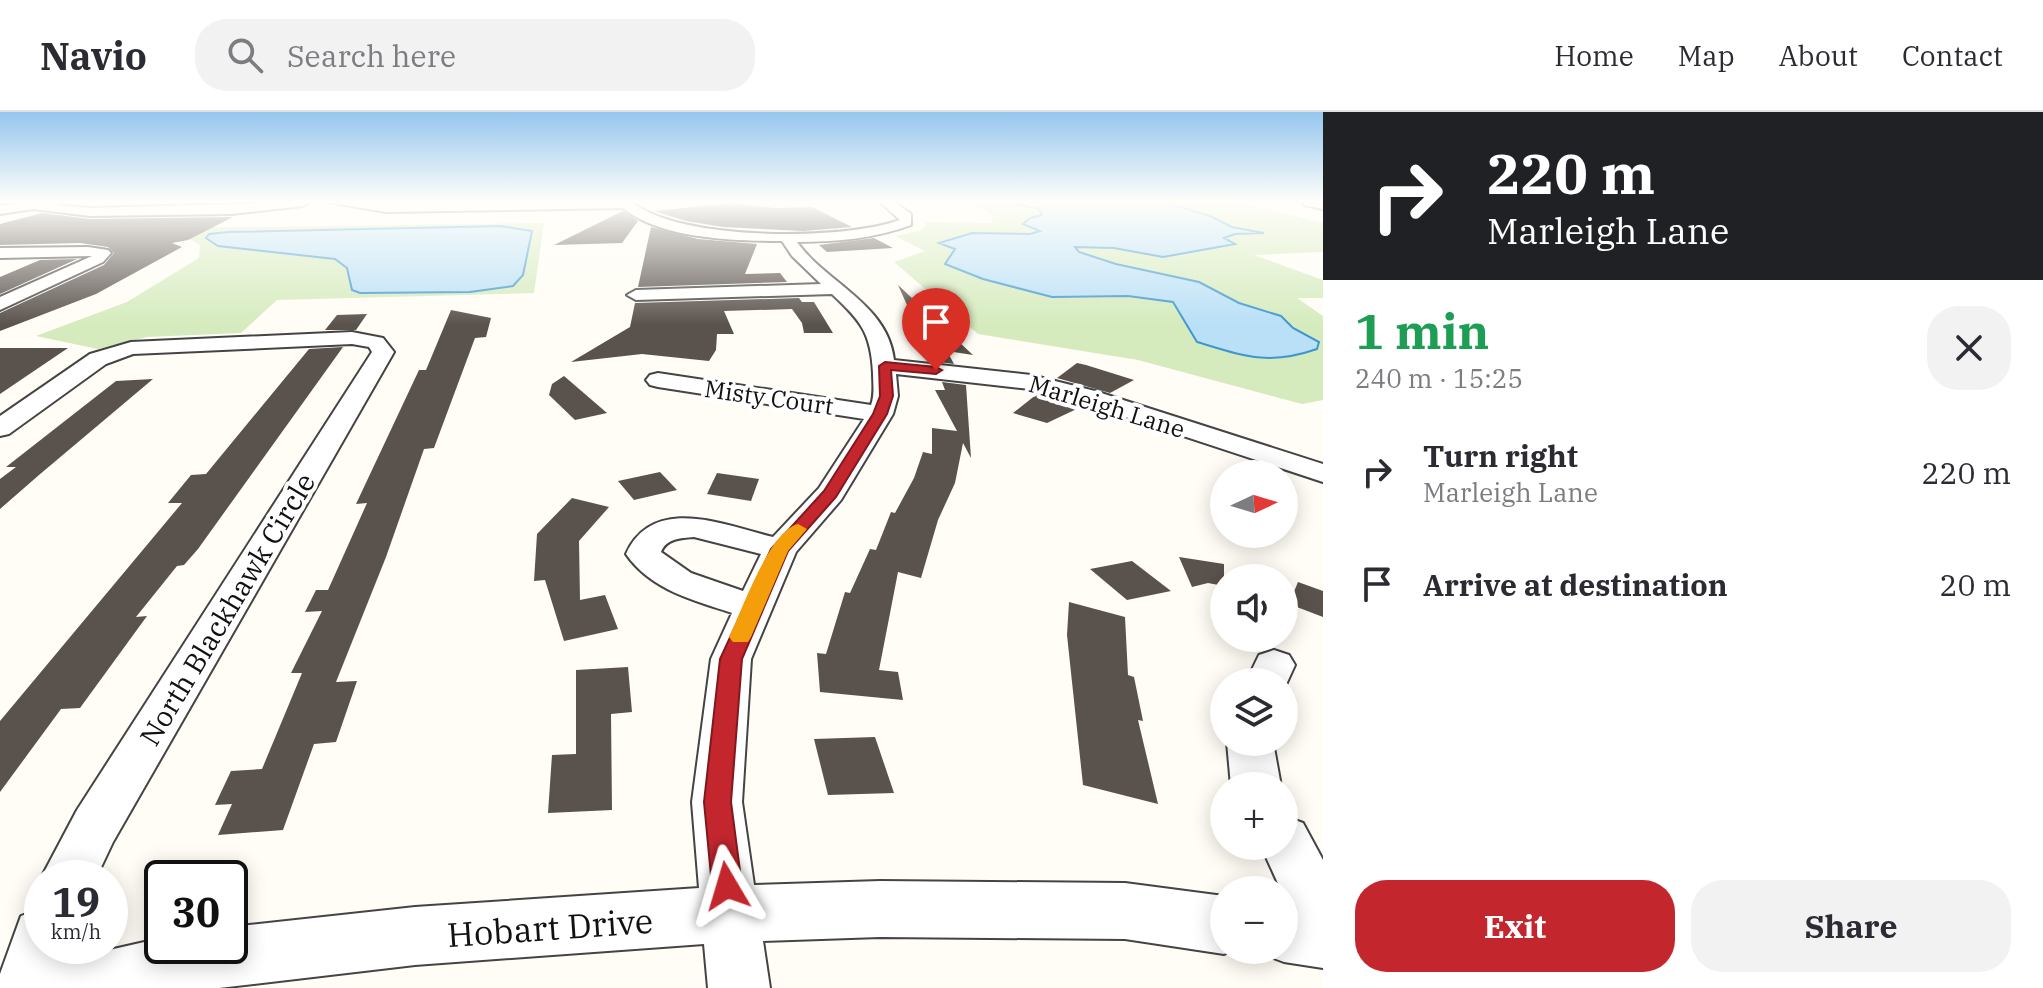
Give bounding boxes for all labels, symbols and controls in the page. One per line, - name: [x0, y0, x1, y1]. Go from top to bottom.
- search box: [195, 19, 755, 91]
- text: Navio: [40, 31, 147, 80]
- icon: search: [223, 33, 267, 77]
- text: Search here: [287, 36, 456, 75]
- text: Home: [1554, 37, 1634, 74]
- text: Map: [1678, 37, 1735, 74]
- text: About: [1779, 37, 1858, 74]
- text: Contact: [1902, 37, 2003, 74]
- text: 220 m: [1487, 137, 1655, 209]
- icon: right: [1355, 144, 1459, 248]
- text: Marleigh Lane: [1487, 207, 1729, 254]
- pin: [902, 288, 970, 370]
- icon: arrive: [914, 300, 958, 344]
- text: 1 min: [1355, 300, 1489, 362]
- button: close: [1927, 306, 2011, 390]
- text: 240 m · 15:25: [1355, 361, 1523, 395]
- street label: Marleigh Lane: [1025, 367, 1189, 445]
- street label: Misty Court: [702, 372, 836, 422]
- text: Turn right: [1423, 436, 1578, 475]
- icon: right: [1355, 450, 1399, 494]
- text: 220 m: [1921, 453, 2011, 492]
- north arrow: [1210, 460, 1298, 548]
- map controls: [1210, 460, 1298, 964]
- street label: North Blackhawk Circle: [131, 466, 323, 752]
- text: Marleigh Lane: [1423, 475, 1598, 509]
- icon: arrive: [1355, 562, 1399, 606]
- button: sound: [1210, 564, 1298, 652]
- text: Arrive at destination: [1423, 565, 1728, 604]
- text: 20 m: [1939, 565, 2011, 604]
- button: layers: [1210, 668, 1298, 756]
- button: +: [1210, 772, 1298, 860]
- position arrow: [685, 844, 769, 928]
- speed limit sign: 30: [144, 860, 248, 964]
- text: 19: [52, 876, 100, 928]
- button: −: [1210, 876, 1298, 964]
- button: Exit: [1355, 880, 1675, 972]
- button: Share: [1691, 880, 2011, 972]
- street label: Hobart Drive: [446, 898, 654, 956]
- text: km/h: [51, 918, 101, 945]

